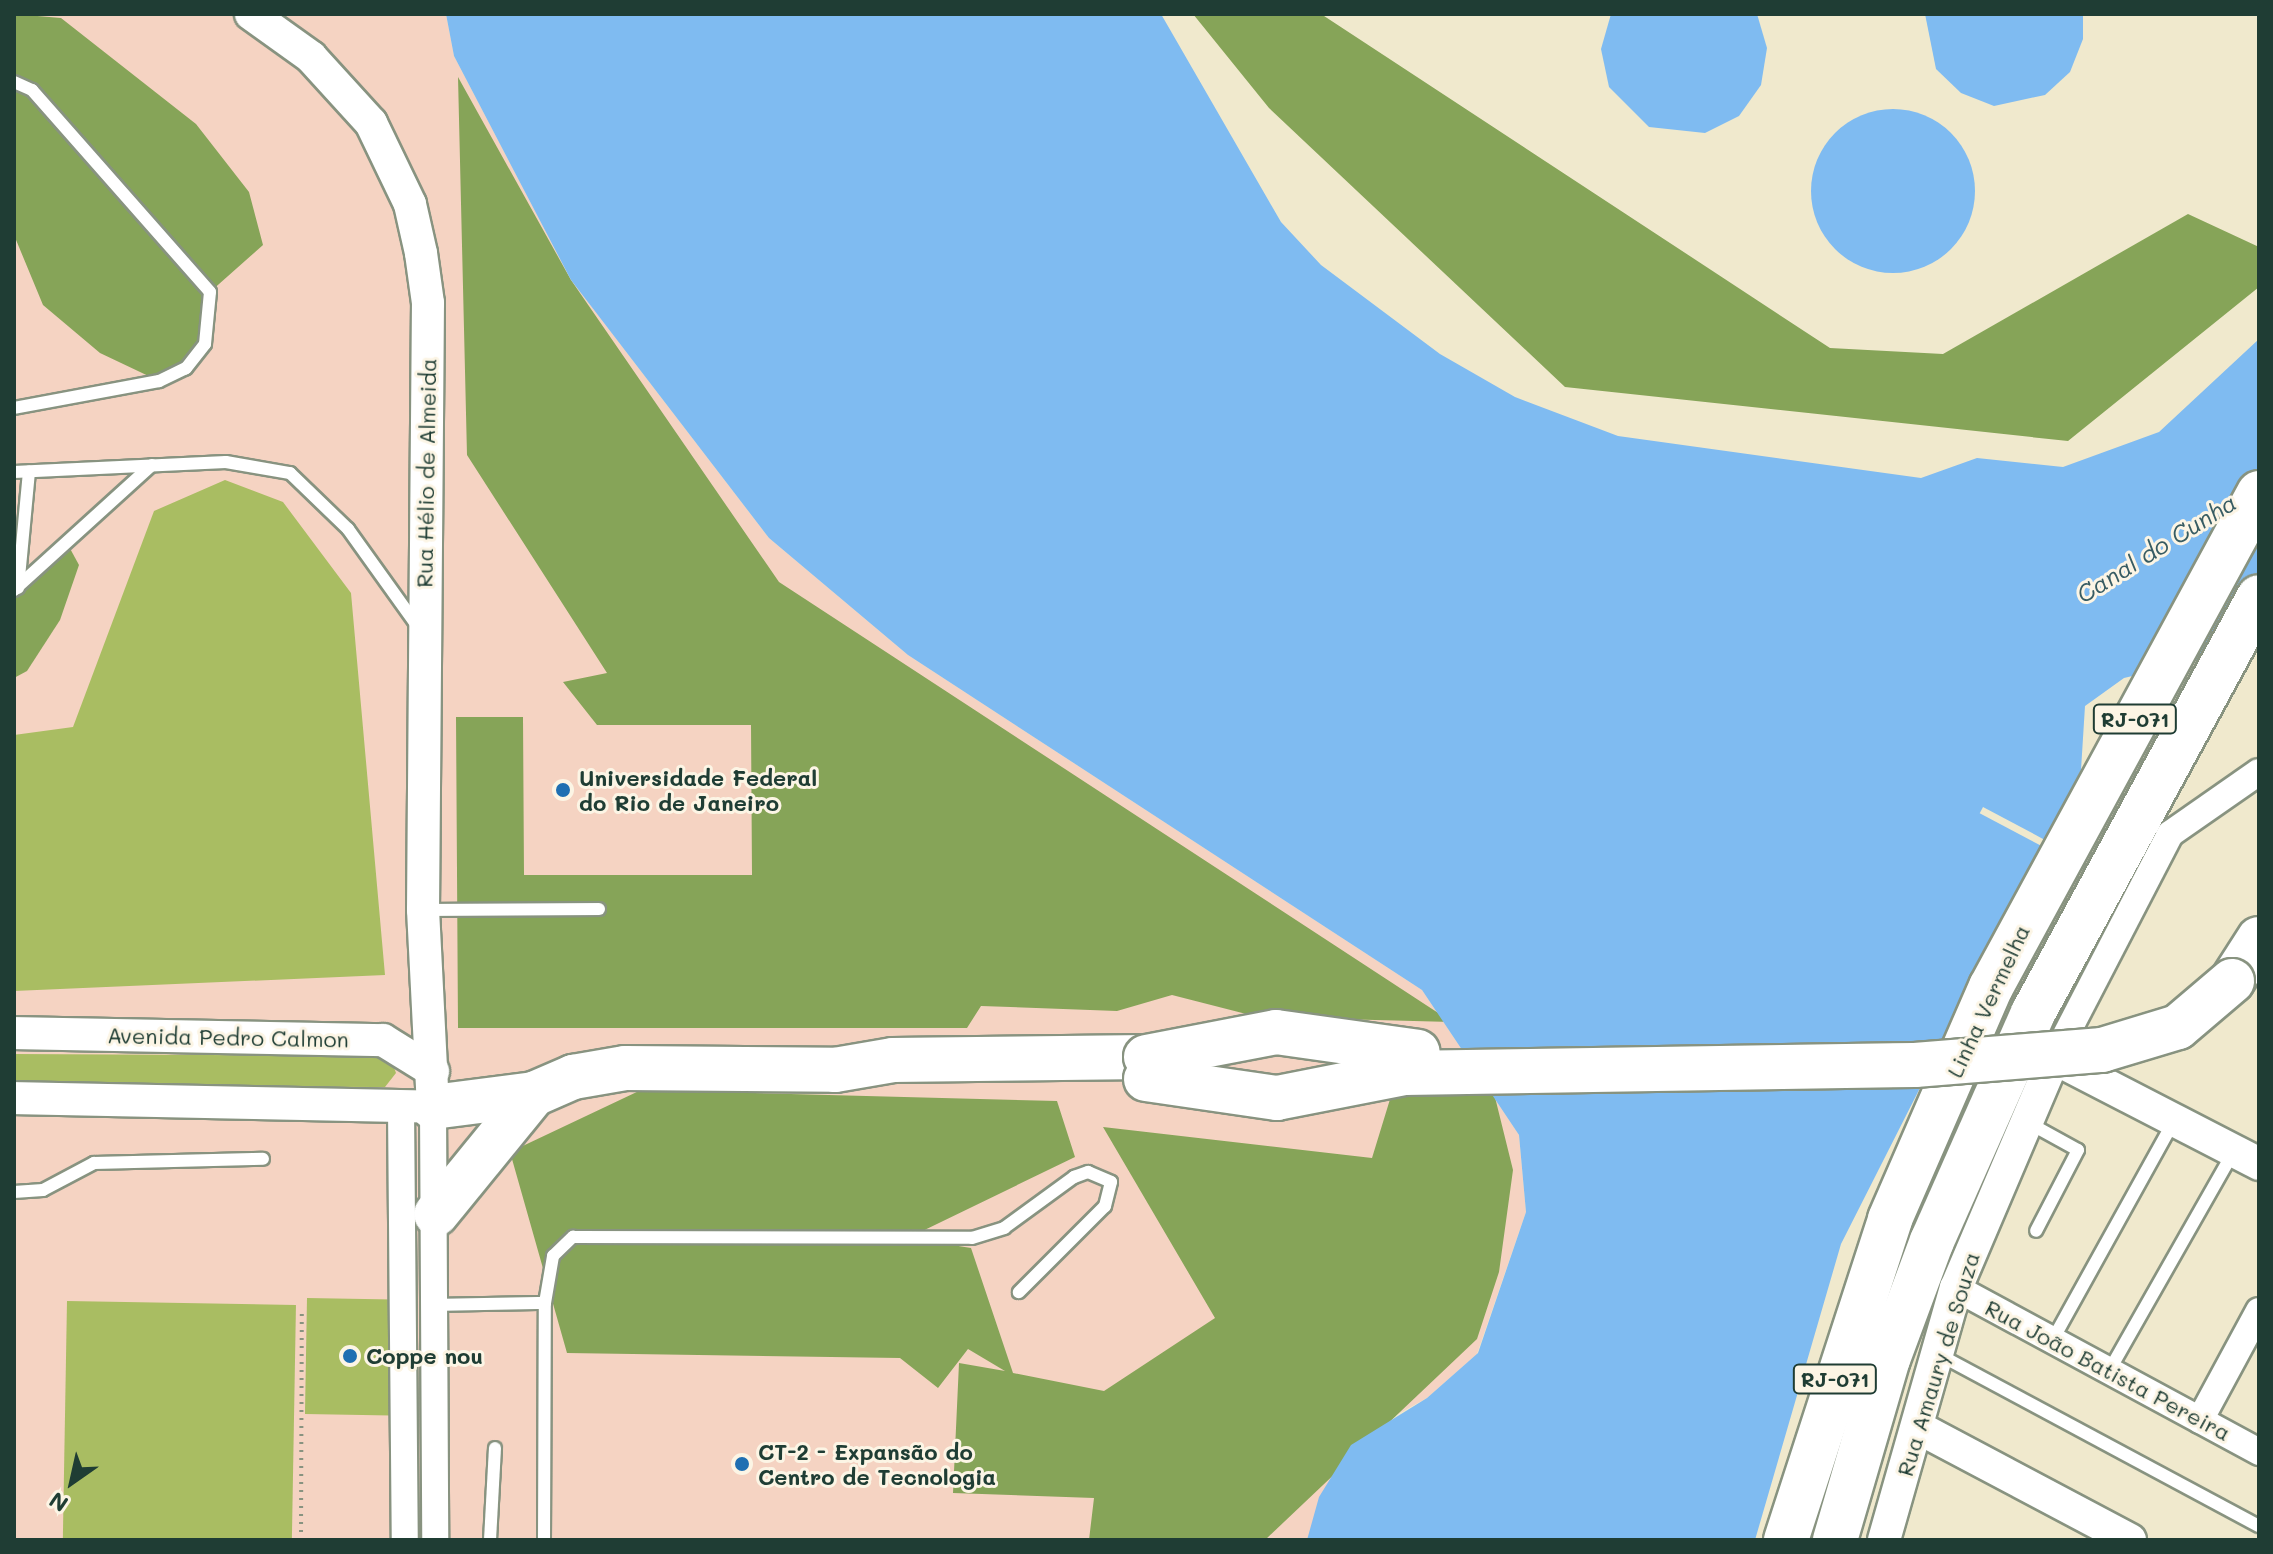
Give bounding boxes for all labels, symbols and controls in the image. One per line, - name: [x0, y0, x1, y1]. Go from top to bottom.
- street label: Rua Hélio de Almeida: [411, 358, 441, 588]
- water label: Canal do Cunha: [2071, 487, 2241, 609]
- road number: RJ-071: [2091, 703, 2179, 735]
- place label: Universidade Federal do Rio de Janeiro: [579, 764, 817, 816]
- marker: Universidade Federal do Rio de Janeiro: [554, 781, 572, 799]
- street label: Linha Vermelha: [1941, 921, 2035, 1081]
- street label: Avenida Pedro Calmon: [107, 1022, 349, 1052]
- street label: Rua Amaury de Souza: [1891, 1249, 1985, 1479]
- street label: Rua João Batista Pereira: [1981, 1294, 2235, 1446]
- place label: Coppe nou: [366, 1343, 483, 1369]
- marker: Coppe nou: [341, 1347, 359, 1365]
- road number: RJ-071: [1791, 1363, 1879, 1395]
- place label: CT-2 - Expansão do Centro de Tecnologia: [758, 1438, 996, 1490]
- north arrow: [32, 1442, 112, 1522]
- marker: CT-2 - Expansão do Centro de Tecnologia: [733, 1455, 751, 1473]
- text: N: [43, 1486, 73, 1519]

